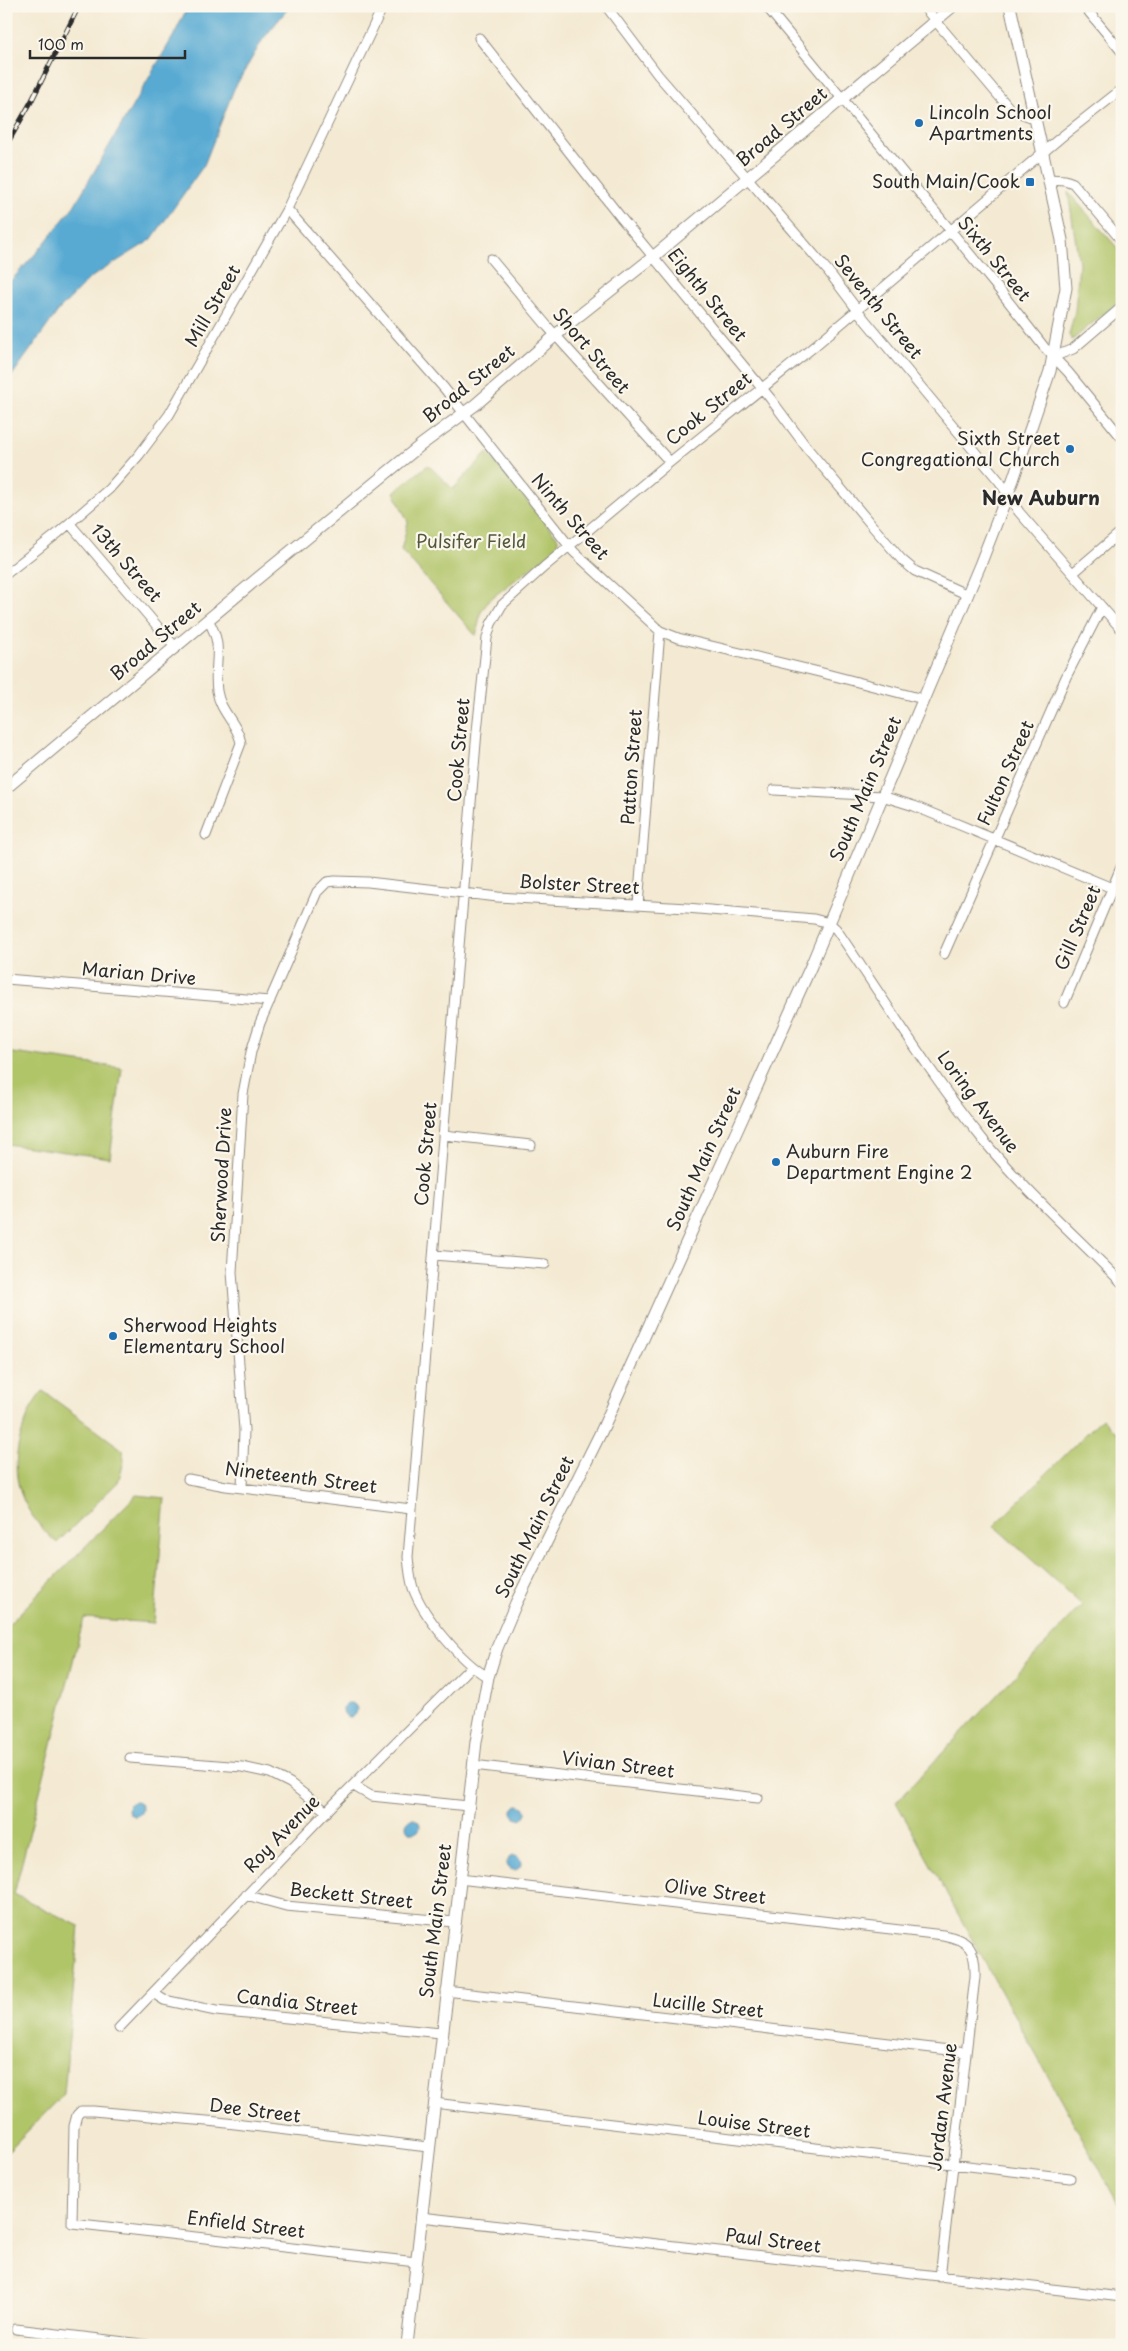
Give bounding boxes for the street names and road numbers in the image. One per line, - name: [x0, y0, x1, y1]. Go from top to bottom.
- street label: Broad Street: [730, 80, 833, 172]
- street label: Sixth Street: [952, 209, 1038, 307]
- street label: Eighth Street: [662, 241, 754, 347]
- street label: Seventh Street: [828, 248, 930, 364]
- street label: Mill Street: [177, 259, 246, 351]
- street label: Short Street: [547, 301, 637, 399]
- street label: Broad Street: [416, 337, 520, 429]
- street label: Cook Street: [659, 365, 757, 451]
- street label: Ninth Street: [526, 467, 616, 565]
- street label: 13th Street: [85, 516, 169, 608]
- street label: Broad Street: [104, 594, 207, 686]
- street label: Cook Street: [440, 697, 475, 803]
- street label: Patton Street: [613, 708, 648, 826]
- street label: South Main Street: [822, 712, 907, 865]
- street label: Fulton Street: [969, 715, 1040, 829]
- street label: Bolster Street: [518, 867, 640, 900]
- street label: Gill Street: [1047, 881, 1107, 974]
- street label: Marian Drive: [81, 954, 197, 991]
- street label: Loring Avenue: [932, 1044, 1027, 1158]
- street label: South Main Street: [659, 1082, 747, 1235]
- street label: Cook Street: [407, 1101, 442, 1207]
- street label: Sherwood Drive: [203, 1106, 238, 1243]
- street label: South Main Street: [487, 1451, 580, 1602]
- street label: Nineteenth Street: [224, 1454, 379, 1499]
- street label: Vivian Street: [560, 1743, 676, 1784]
- street label: Roy Avenue: [237, 1788, 325, 1878]
- street label: South Main Street: [412, 1842, 457, 2000]
- street label: Olive Street: [663, 1871, 768, 1910]
- street label: Beckett Street: [288, 1875, 414, 1914]
- street label: Candia Street: [235, 1982, 359, 2021]
- street label: Lucille Street: [651, 1985, 765, 2024]
- street label: Jordan Avenue: [920, 2041, 963, 2172]
- street label: Dee Street: [208, 2091, 302, 2129]
- street label: Louise Street: [696, 2103, 812, 2144]
- street label: Enfield Street: [186, 2203, 307, 2244]
- street label: Paul Street: [724, 2220, 822, 2259]

